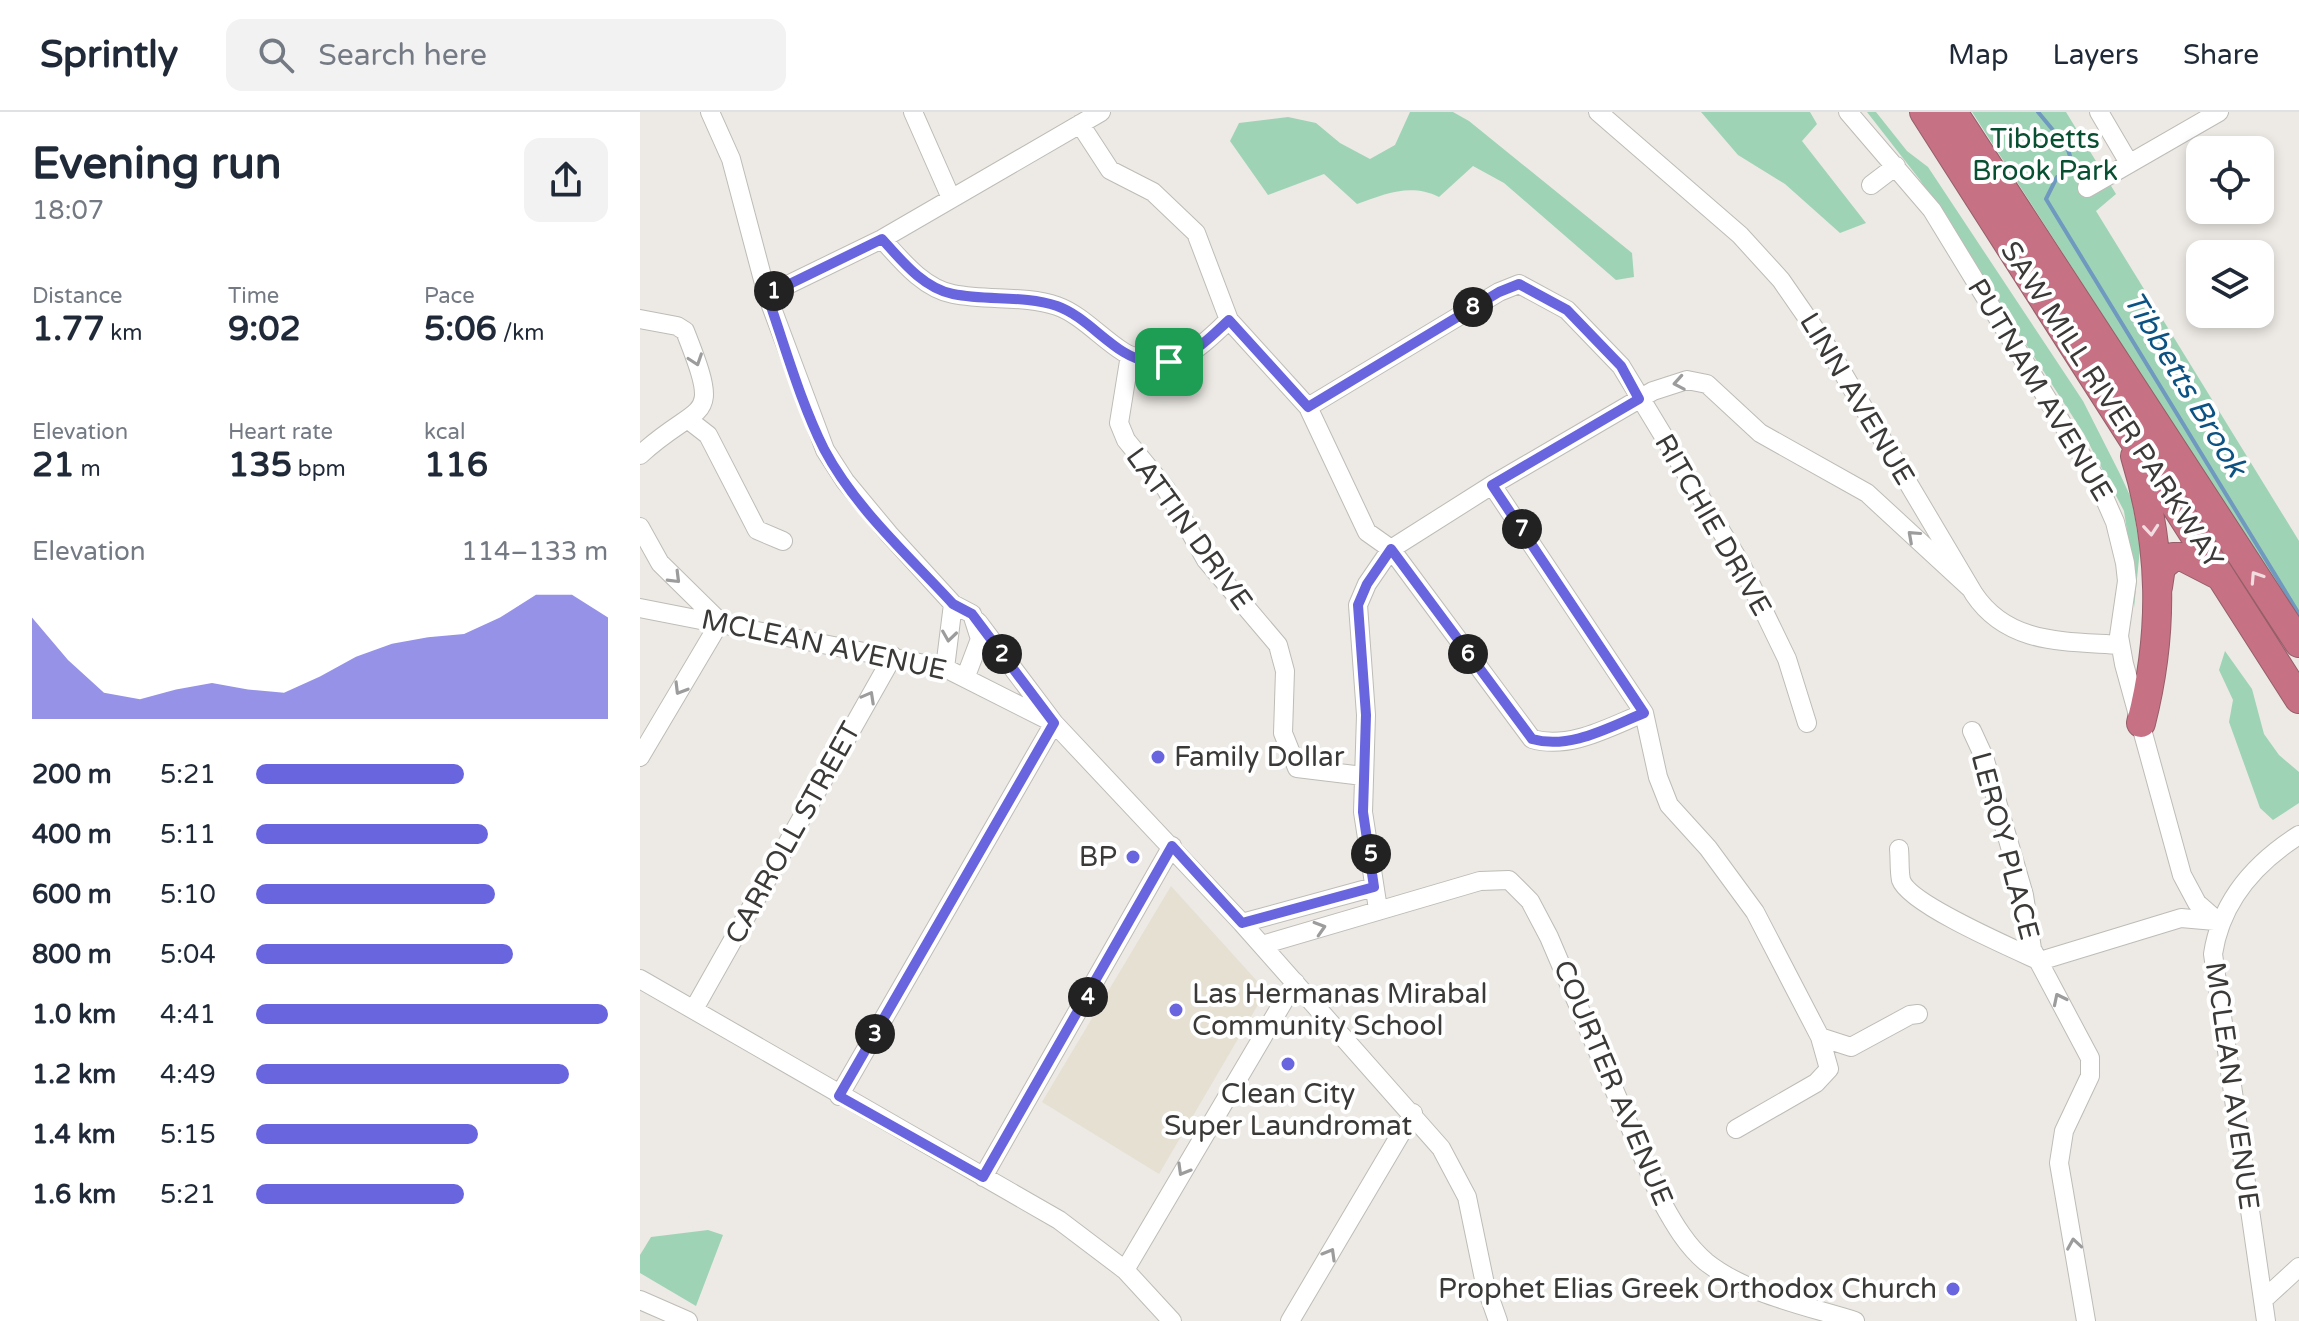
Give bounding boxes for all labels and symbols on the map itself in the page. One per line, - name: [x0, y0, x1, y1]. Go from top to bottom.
- park label: Tibbetts Brook Park: [1972, 122, 2118, 188]
- street label: SAW MILL RIVER PARKWAY: [1993, 235, 2231, 575]
- pin: 1: [754, 271, 794, 311]
- street label: PUTNAM AVENUE: [1960, 273, 2120, 507]
- water label: Tibbetts Brook: [2115, 285, 2256, 486]
- pin: 8: [1453, 287, 1493, 327]
- street label: LINN AVENUE: [1792, 307, 1922, 491]
- pin: [1135, 328, 1203, 396]
- one-way arrow: [686, 352, 702, 366]
- one-way arrow: [1672, 373, 1685, 390]
- street label: RITCHIE DRIVE: [1647, 428, 1779, 622]
- street label: LATTIN DRIVE: [1119, 441, 1259, 617]
- pin: 7: [1502, 509, 1542, 549]
- one-way arrow: [2142, 524, 2159, 537]
- one-way arrow: [1908, 532, 1923, 546]
- one-way arrow: [666, 569, 680, 583]
- one-way arrow: [2251, 572, 2266, 586]
- street label: MCLEAN AVENUE: [698, 602, 950, 688]
- one-way arrow: [941, 629, 958, 643]
- pin: 2: [982, 634, 1022, 674]
- pin: 6: [1448, 634, 1488, 674]
- one-way arrow: [674, 680, 690, 695]
- one-way arrow: [860, 691, 875, 706]
- street label: CARROLL STREET: [718, 716, 868, 950]
- place label: Family Dollar: [1174, 740, 1345, 774]
- marker: Family Dollar: [1149, 748, 1167, 766]
- street label: LEROY PLACE: [1964, 748, 2046, 944]
- pin: 5: [1351, 834, 1391, 874]
- place label: BP: [1079, 840, 1117, 874]
- marker: BP: [1124, 848, 1142, 866]
- one-way arrow: [1312, 921, 1326, 937]
- street label: COURTER AVENUE: [1546, 955, 1680, 1211]
- street label: MCLEAN AVENUE: [2198, 960, 2266, 1212]
- pin: 4: [1068, 977, 1108, 1017]
- place label: Las Hermanas Mirabal Community School: [1192, 977, 1487, 1043]
- one-way arrow: [2054, 993, 2069, 1008]
- marker: Las Hermanas Mirabal Community School: [1167, 1001, 1185, 1019]
- pin: 3: [855, 1014, 895, 1054]
- marker: Clean City Super Laundromat: [1279, 1055, 1297, 1073]
- place label: Clean City Super Laundromat: [1164, 1077, 1412, 1143]
- one-way arrow: [1177, 1161, 1193, 1176]
- one-way arrow: [2066, 1237, 2083, 1251]
- one-way arrow: [1320, 1248, 1336, 1263]
- place label: Prophet Elias Greek Orthodox Church: [1438, 1272, 1937, 1306]
- marker: Prophet Elias Greek Orthodox Church: [1944, 1280, 1962, 1298]

